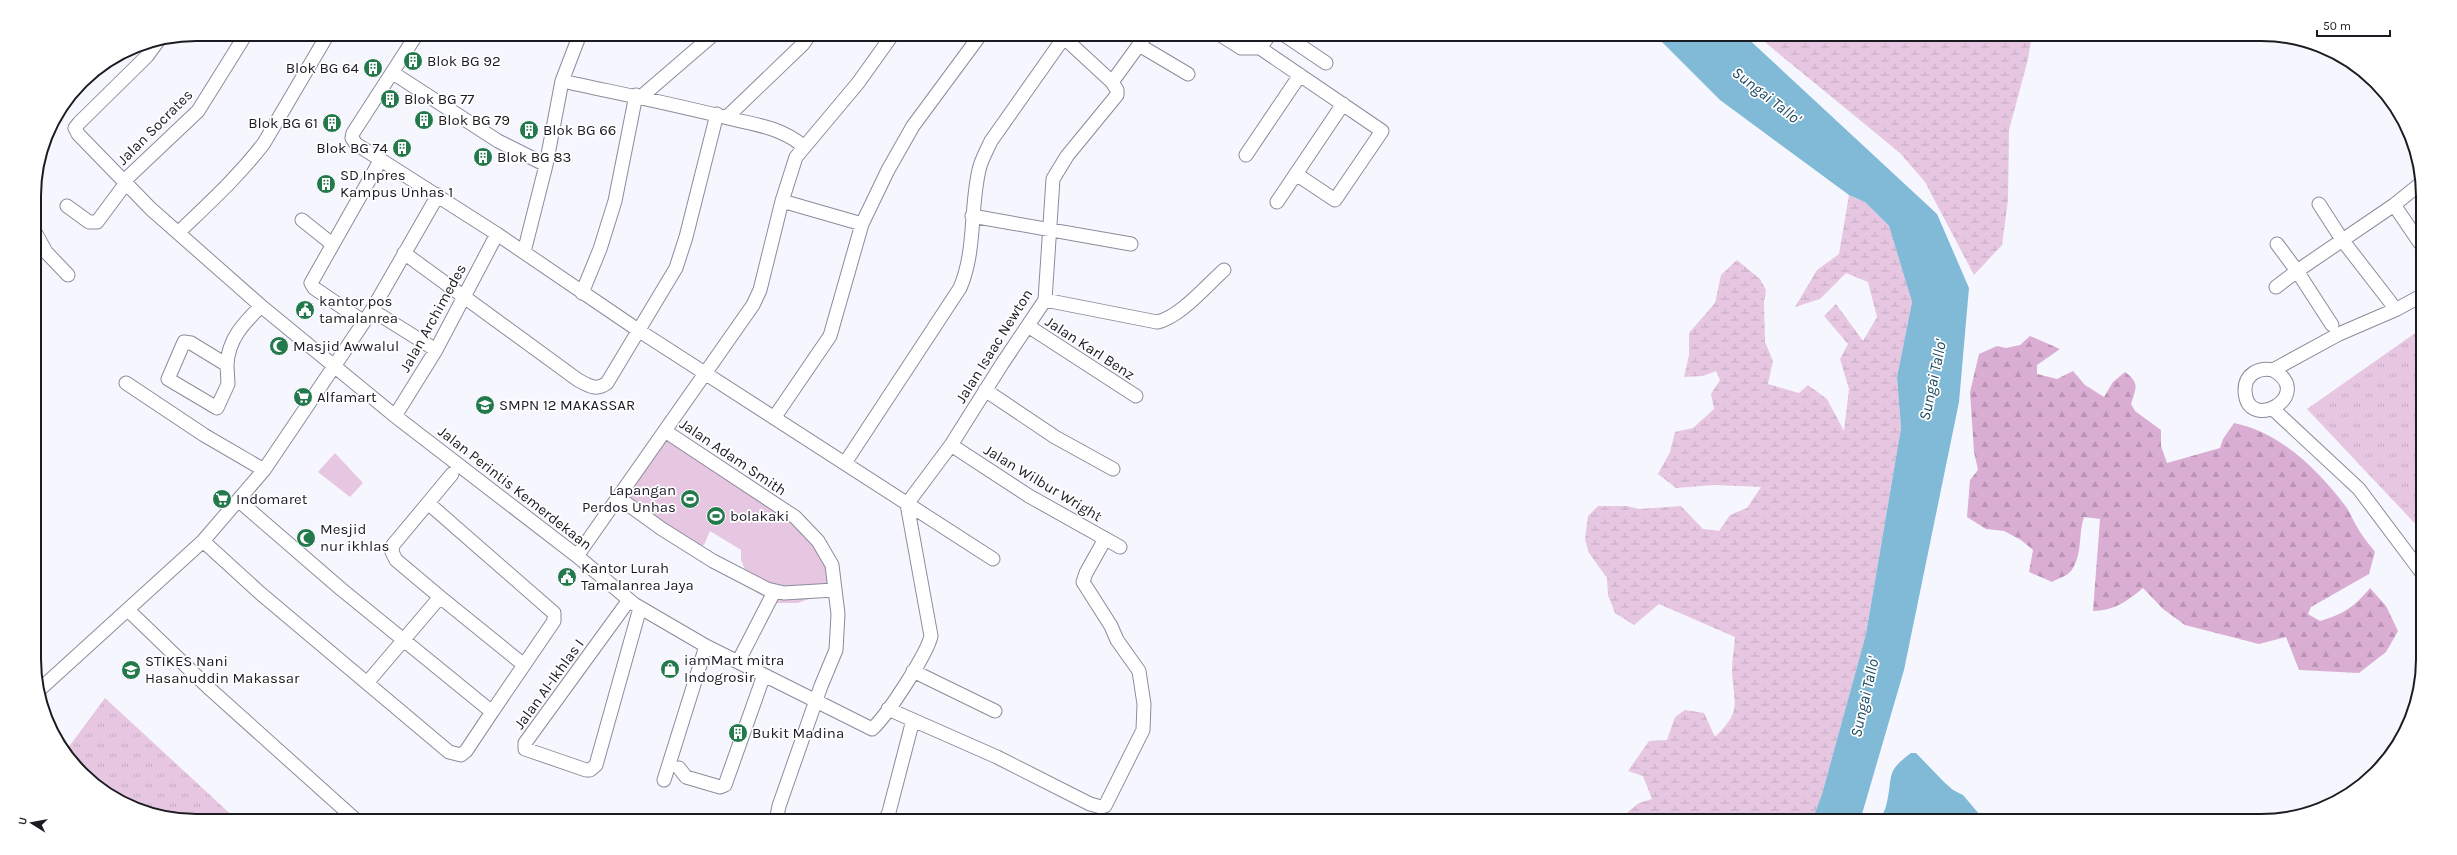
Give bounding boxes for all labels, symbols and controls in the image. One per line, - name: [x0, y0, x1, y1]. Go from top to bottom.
- scale bar: [2317, 12, 2390, 38]
- text: 50 m: [2323, 19, 2351, 33]
- building icon: Blok BG 92: [402, 50, 424, 72]
- place label: Blok BG 92: [427, 52, 501, 70]
- building icon: Blok BG 64: [362, 57, 384, 79]
- place label: Blok BG 64: [286, 59, 360, 77]
- water label: Sungai Tallo': [1729, 63, 1806, 129]
- street label: Jalan Socrates: [114, 86, 196, 168]
- building icon: Blok BG 77: [379, 88, 401, 110]
- place label: Blok BG 77: [404, 90, 474, 108]
- building icon: Blok BG 79: [413, 109, 435, 131]
- place label: Blok BG 79: [438, 111, 510, 129]
- building icon: Blok BG 61: [321, 112, 343, 134]
- place label: Blok BG 61: [248, 114, 318, 132]
- building icon: Blok BG 66: [518, 119, 540, 141]
- place label: Blok BG 66: [543, 121, 616, 139]
- building icon: Blok BG 74: [391, 137, 413, 159]
- place label: Blok BG 74: [316, 139, 389, 157]
- building icon: Blok BG 83: [472, 146, 494, 168]
- place label: Blok BG 83: [497, 148, 571, 166]
- place label: SD Inpres Kampus Unhas 1: [340, 166, 453, 201]
- building icon: SD Inpres Kampus Unhas 1: [315, 173, 337, 195]
- street label: Jalan Archimedes: [396, 261, 470, 375]
- street label: Jalan Isaac Newton: [952, 286, 1036, 406]
- place label: kantor pos tamalanrea: [319, 292, 398, 327]
- public building icon: kantor pos tamalanrea: [294, 299, 316, 321]
- street label: Jalan Karl Benz: [1042, 312, 1138, 384]
- mosque icon: Masjid Awwalul: [268, 335, 290, 357]
- place label: Masjid Awwalul: [293, 337, 399, 355]
- water label: Sungai Tallo': [1915, 337, 1951, 422]
- supermarket icon: Alfamart: [292, 386, 314, 408]
- place label: Alfamart: [317, 388, 377, 406]
- school or university icon: SMPN 12 MAKASSAR: [474, 394, 496, 416]
- place label: SMPN 12 MAKASSAR: [499, 396, 635, 414]
- street label: Jalan Adam Smith: [676, 415, 790, 499]
- street label: Jalan Perintis Kemerdekaan: [434, 422, 596, 554]
- street label: Jalan Wilbur Wright: [981, 441, 1106, 526]
- place label: Lapangan Perdos Unhas: [582, 481, 676, 516]
- supermarket icon: Indomaret: [211, 488, 233, 510]
- sports icon: Lapangan Perdos Unhas: [679, 488, 701, 510]
- place label: Indomaret: [236, 490, 308, 508]
- sports icon: bolakaki: [705, 505, 727, 527]
- place label: bolakaki: [730, 507, 789, 525]
- place label: Mesjid nur ikhlas: [320, 520, 389, 555]
- mosque icon: Mesjid nur ikhlas: [295, 527, 317, 549]
- place label: Kantor Lurah Tamalanrea Jaya: [581, 559, 694, 594]
- public building icon: Kantor Lurah Tamalanrea Jaya: [556, 566, 578, 588]
- street label: Jalan Al-Ikhlas I: [510, 635, 588, 733]
- place label: iamMart mitra Indogrosir: [684, 651, 784, 686]
- place label: STIKES Nani Hasanuddin Makassar: [145, 652, 300, 687]
- water label: Sungai Tallo': [1846, 654, 1883, 739]
- shop icon: iamMart mitra Indogrosir: [659, 658, 681, 680]
- school or university icon: STIKES Nani Hasanuddin Makassar: [120, 659, 142, 681]
- building icon: Bukit Madina: [727, 722, 749, 744]
- place label: Bukit Madina: [752, 724, 844, 742]
- north arrow: [12, 803, 52, 843]
- text: U: [16, 816, 30, 826]

